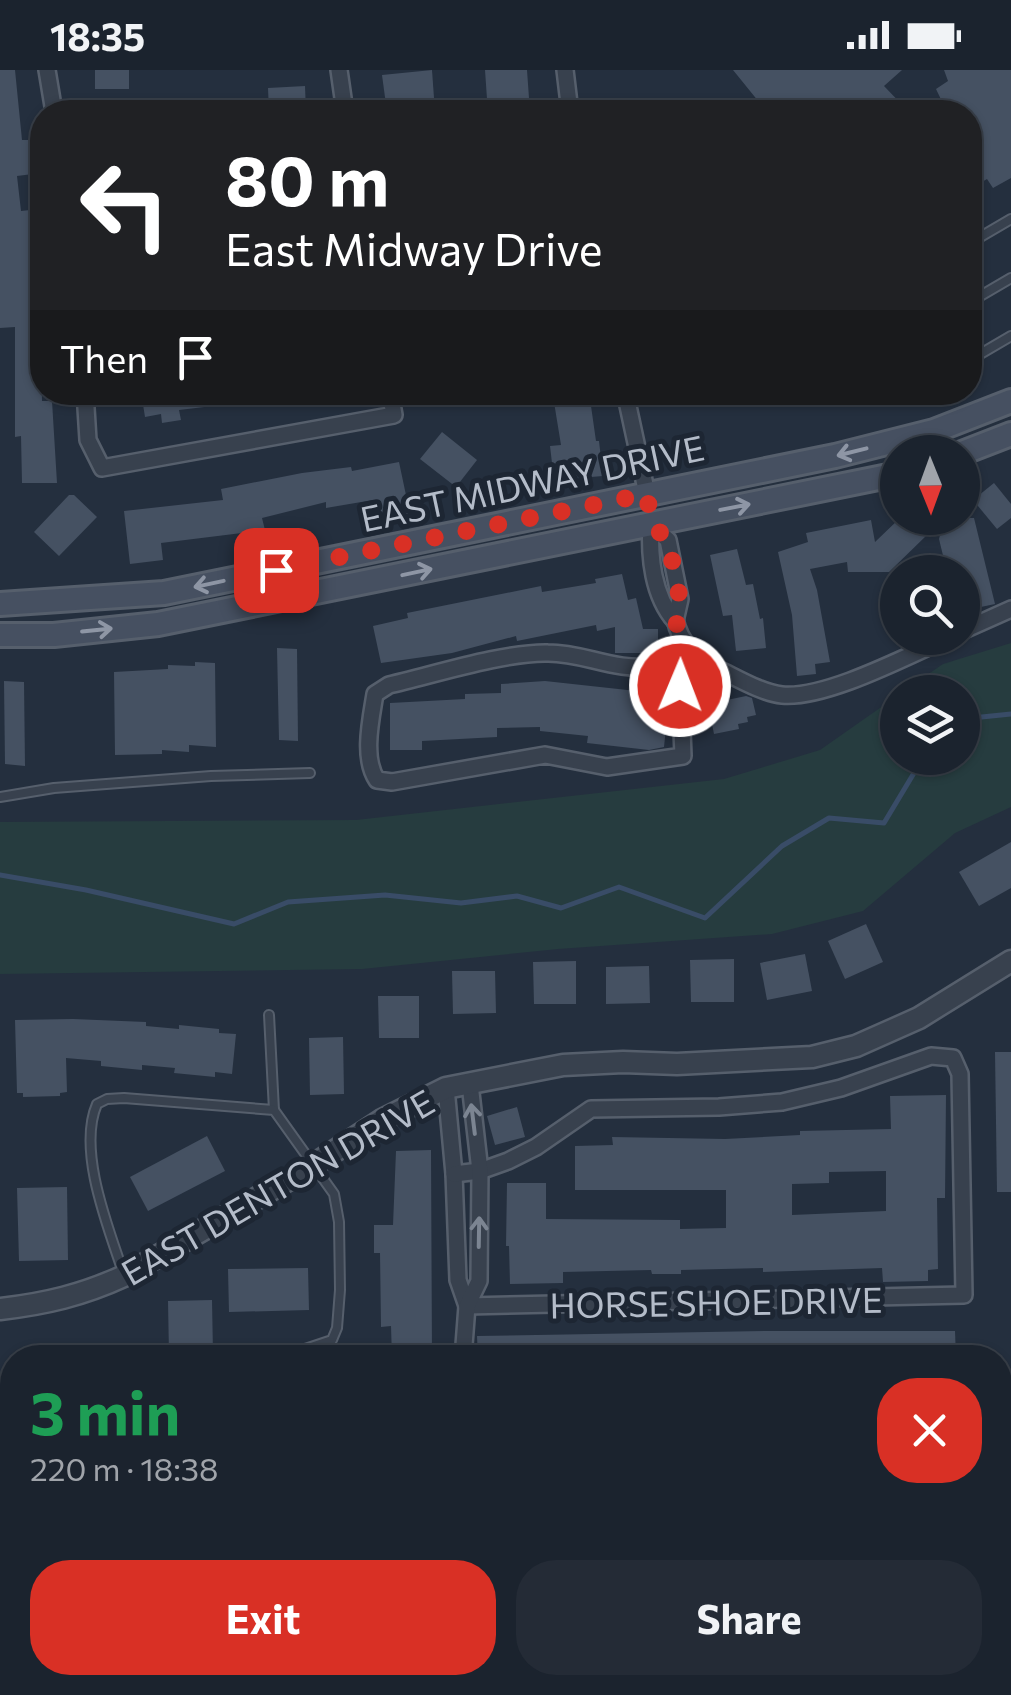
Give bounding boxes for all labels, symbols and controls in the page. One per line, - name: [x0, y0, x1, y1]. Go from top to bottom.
- text: 18:35: [50, 12, 145, 59]
- text: 80 m: [225, 135, 389, 220]
- icon: left: [60, 140, 190, 270]
- text: East Midway Drive: [225, 220, 603, 275]
- icon: arrive: [168, 330, 223, 385]
- text: Then: [60, 334, 148, 381]
- street label: EAST MIDWAY DRIVE: [356, 425, 708, 539]
- north arrow: [880, 435, 980, 535]
- map controls: [880, 435, 980, 775]
- one-way arrow: [837, 444, 869, 462]
- one-way arrow: [718, 497, 750, 516]
- pin: [234, 528, 319, 613]
- icon: arrive: [249, 543, 304, 598]
- button: search: [880, 555, 980, 655]
- one-way arrow: [400, 562, 432, 581]
- one-way arrow: [194, 575, 226, 594]
- one-way arrow: [81, 621, 113, 640]
- position arrow: [628, 634, 732, 738]
- button: layers: [880, 675, 980, 775]
- street label: EAST DENTON DRIVE: [113, 1079, 441, 1293]
- one-way arrow: [463, 1104, 482, 1136]
- one-way arrow: [470, 1216, 489, 1248]
- street label: HORSE SHOE DRIVE: [549, 1277, 883, 1325]
- text: 3 min: [30, 1374, 180, 1447]
- button: close: [877, 1378, 982, 1483]
- text: 220 m · 18:38: [30, 1448, 218, 1488]
- button: Exit: [30, 1560, 496, 1675]
- button: Share: [516, 1560, 982, 1675]

